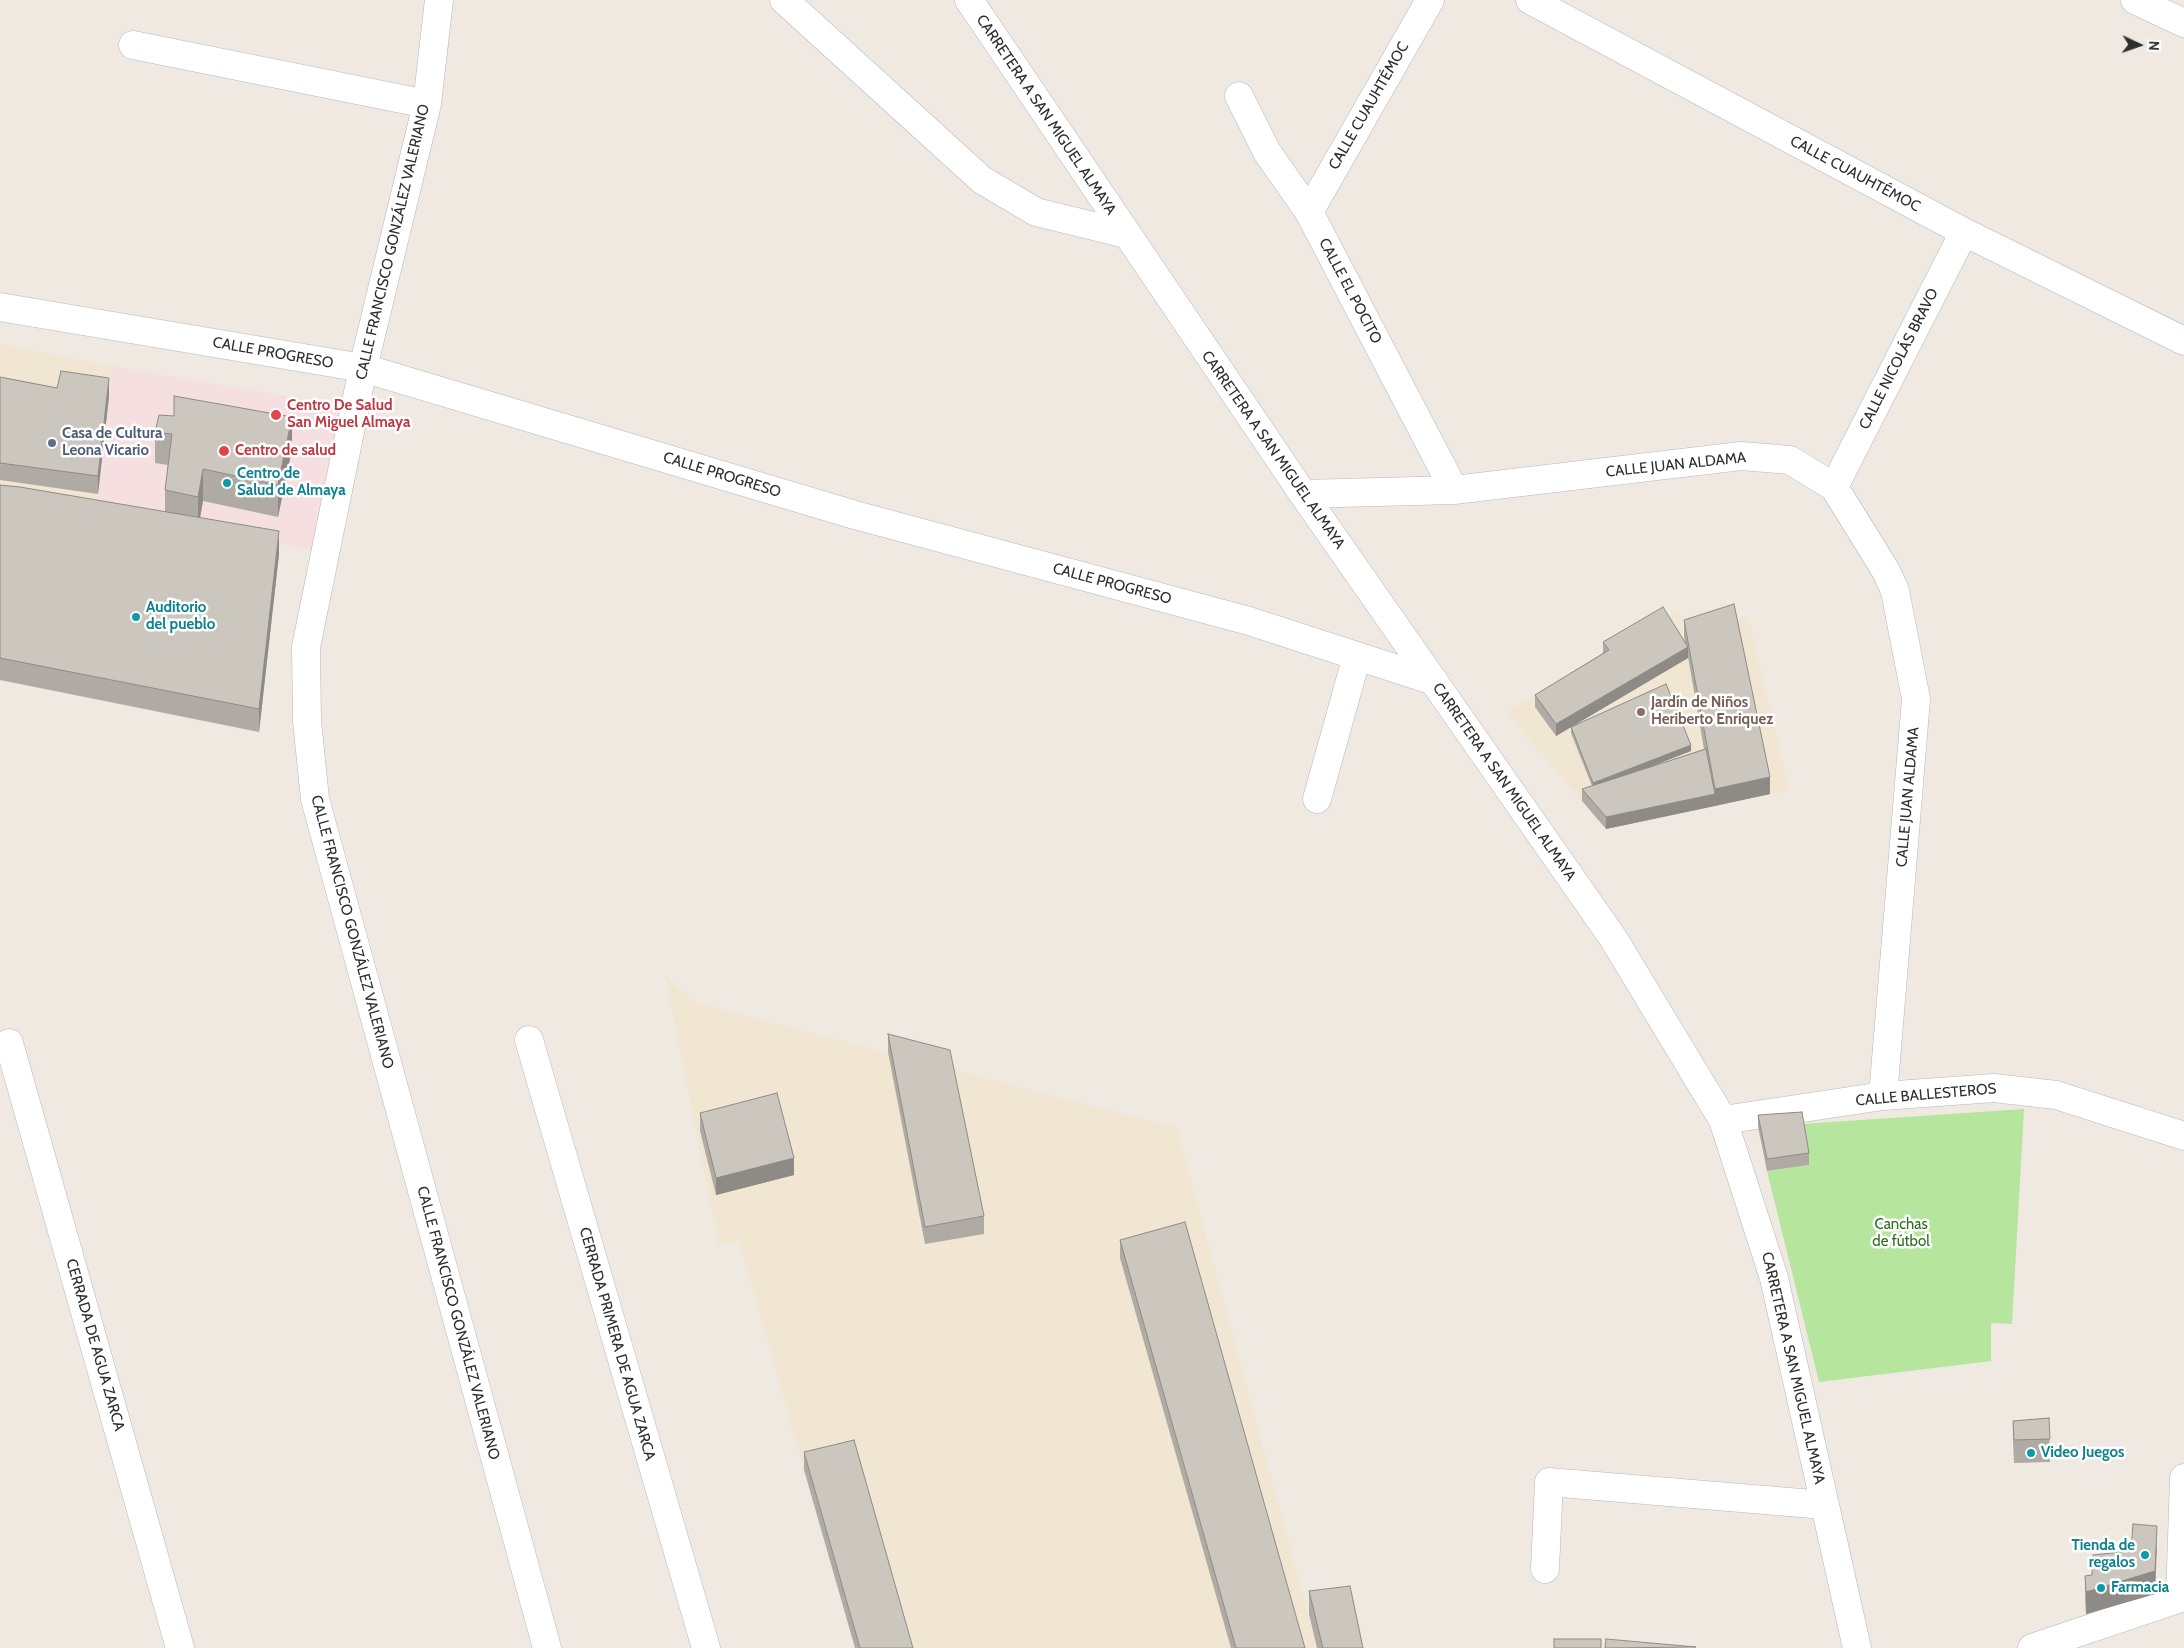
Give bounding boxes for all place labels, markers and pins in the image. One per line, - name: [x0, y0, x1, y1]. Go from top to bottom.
- place label: Centro De Salud San Miguel Almaya: [287, 397, 410, 432]
- marker: Centro De Salud San Miguel Almaya: [269, 408, 283, 422]
- place label: Casa de Cultura Leona Vicario: [62, 425, 162, 460]
- marker: Casa de Cultura Leona Vicario: [46, 437, 58, 449]
- place label: Centro de salud: [235, 442, 336, 460]
- marker: Centro de salud: [217, 444, 231, 458]
- place label: Centro de Salud de Almaya: [237, 465, 346, 500]
- marker: Centro de Salud de Almaya: [221, 477, 233, 489]
- place label: Auditorio del pueblo: [146, 599, 215, 634]
- marker: Auditorio del pueblo: [130, 611, 142, 623]
- place label: Jardín de Niños Heriberto Enriquez: [1651, 694, 1773, 729]
- marker: Jardín de Niños Heriberto Enriquez: [1635, 706, 1647, 718]
- place label: Video Juegos: [2041, 1444, 2124, 1462]
- marker: Video Juegos: [2025, 1447, 2037, 1459]
- place label: Tienda de regalos: [2072, 1537, 2135, 1572]
- marker: Tienda de regalos: [2139, 1549, 2151, 1561]
- place label: Farmacia: [2111, 1579, 2169, 1597]
- marker: Farmacia: [2095, 1582, 2107, 1594]

